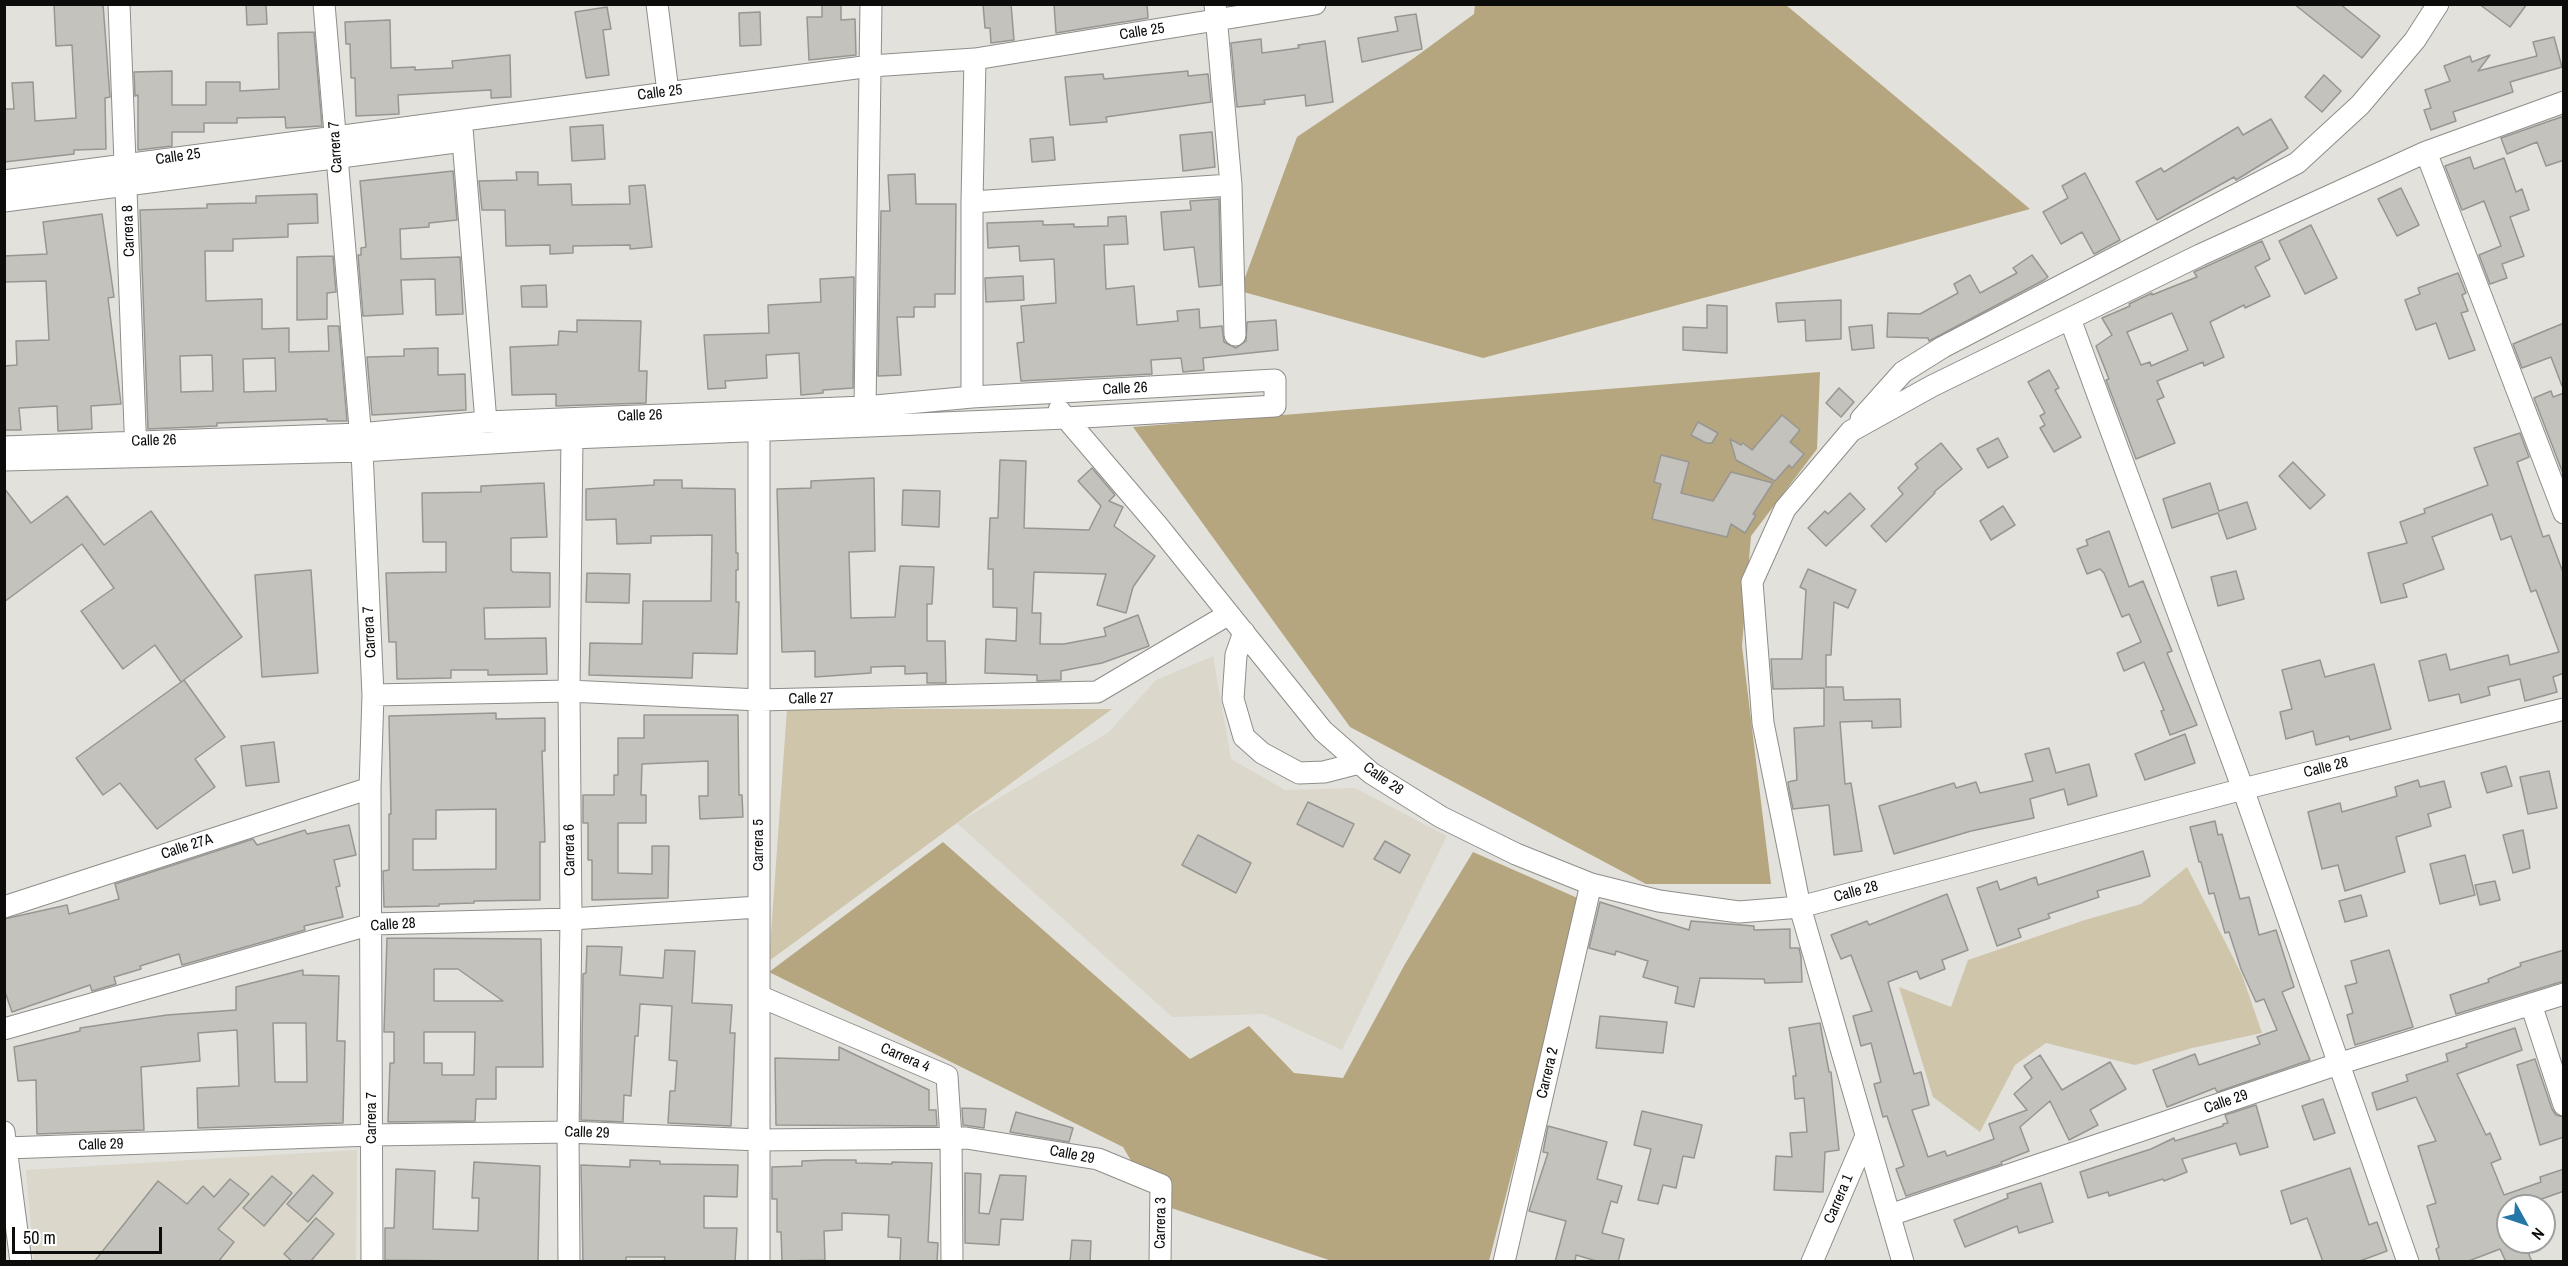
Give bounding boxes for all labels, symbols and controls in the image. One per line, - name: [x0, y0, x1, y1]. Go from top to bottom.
- street label: Calle 25: [1118, 20, 1166, 44]
- street label: Calle 25: [637, 81, 683, 105]
- street label: Carrera 7: [325, 120, 347, 174]
- street label: Calle 25: [154, 145, 202, 169]
- street label: Carrera 8: [119, 205, 139, 257]
- street label: Calle 26: [1102, 379, 1148, 399]
- street label: Calle 26: [617, 406, 663, 426]
- street label: Calle 26: [131, 431, 177, 451]
- street label: Carrera 7: [360, 606, 380, 658]
- street label: Calle 27: [788, 690, 834, 708]
- street label: Calle 28: [2302, 754, 2350, 782]
- street label: Calle 28: [1359, 759, 1407, 799]
- street label: Carrera 5: [750, 819, 768, 871]
- street label: Carrera 6: [561, 824, 579, 876]
- street label: Calle 27A: [159, 830, 215, 864]
- street label: Calle 28: [1832, 877, 1880, 907]
- street label: Calle 28: [370, 914, 416, 936]
- street label: Carrera 4: [878, 1040, 932, 1076]
- street label: Carrera 2: [1533, 1046, 1563, 1100]
- street label: Calle 29: [2202, 1086, 2250, 1118]
- street label: Carrera 7: [363, 1092, 381, 1144]
- street label: Calle 29: [564, 1123, 610, 1143]
- street label: Calle 29: [78, 1135, 124, 1155]
- street label: Calle 29: [1048, 1142, 1096, 1168]
- street label: Carrera 1: [1821, 1172, 1857, 1226]
- north arrow: [2496, 1194, 2556, 1254]
- street label: Carrera 3: [1152, 1197, 1170, 1249]
- scale bar: [15, 1215, 165, 1253]
- text: N: [2527, 1224, 2550, 1245]
- text: 50 m: [23, 1225, 56, 1250]

